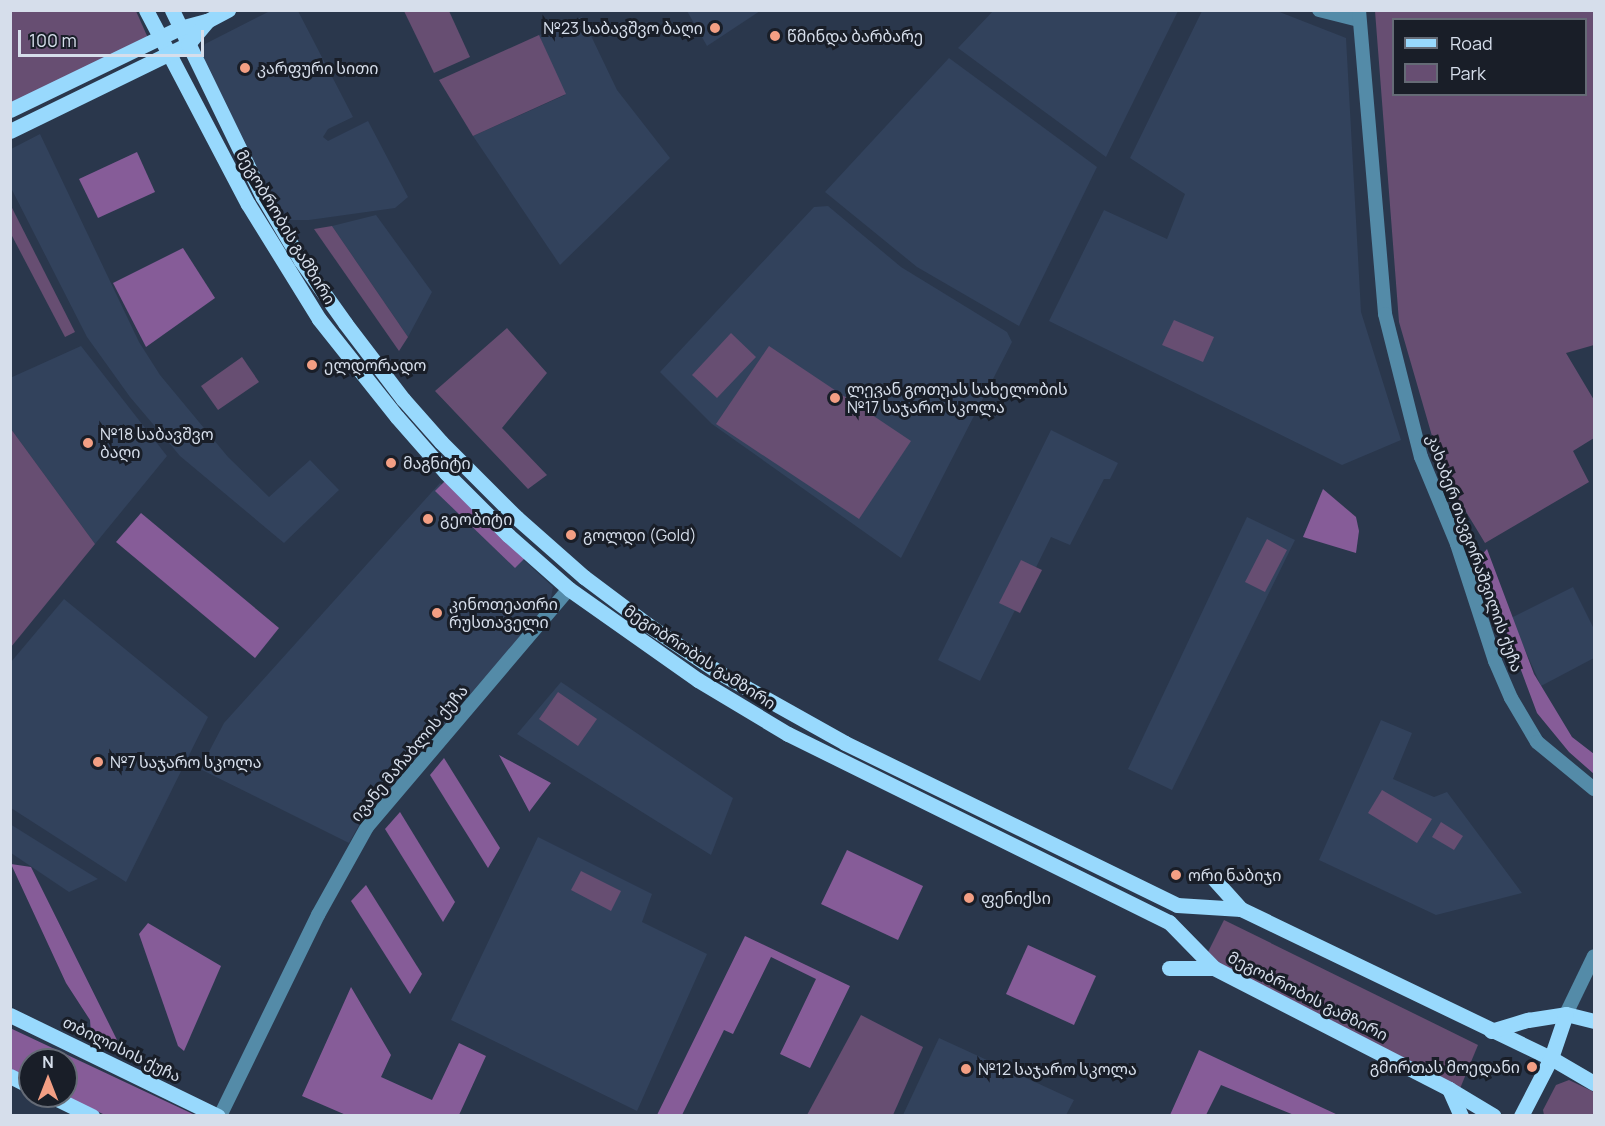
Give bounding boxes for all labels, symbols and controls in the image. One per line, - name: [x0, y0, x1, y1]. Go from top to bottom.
- scale bar: [21, 18, 207, 56]
- place label: №23 საბავშვო ბაღი: [543, 18, 703, 38]
- legend: [1392, 18, 1587, 96]
- marker: №23 საბავშვო ბაღი: [708, 21, 722, 35]
- place label: წმინდა ბარბარე: [787, 26, 923, 46]
- text: 100 m: [29, 28, 77, 52]
- marker: წმინდა ბარბარე: [768, 29, 782, 43]
- text: Road: [1450, 31, 1493, 55]
- place label: კარფური სითი: [257, 58, 378, 78]
- marker: კარფური სითი: [238, 61, 252, 75]
- text: Park: [1450, 61, 1486, 85]
- street label: მეგობრობის გამზირი: [232, 146, 340, 308]
- place label: ელდორადო: [324, 355, 426, 375]
- marker: ელდორადო: [305, 358, 319, 372]
- place label: ლევან გოთუას სახელობის №17 საჯარო სკოლა: [847, 379, 1068, 417]
- marker: ლევან გოთუას სახელობის №17 საჯარო სკოლა: [828, 391, 842, 405]
- place label: №18 საბავშვო ბაღი: [100, 424, 214, 462]
- street label: კახაბერ თავგორაშვილის ქუჩა: [1423, 432, 1527, 674]
- marker: №18 საბავშვო ბაღი: [81, 436, 95, 450]
- place label: მაგნიტი: [403, 453, 471, 473]
- marker: მაგნიტი: [384, 456, 398, 470]
- place label: გეობიტი: [440, 509, 512, 529]
- marker: გეობიტი: [421, 512, 435, 526]
- place label: გოლდი (Gold): [583, 525, 696, 545]
- marker: გოლდი (Gold): [564, 528, 578, 542]
- place label: კინოთეათრი რუსთაველი: [449, 594, 558, 632]
- street label: მეგობრობის გამზირი: [621, 601, 779, 713]
- marker: კინოთეათრი რუსთაველი: [430, 606, 444, 620]
- street label: ივანე მაჩაბლის ქუჩა: [346, 681, 472, 825]
- place label: №7 საჯარო სკოლა: [110, 752, 261, 772]
- marker: №7 საჯარო სკოლა: [91, 755, 105, 769]
- place label: ორი ნაბიჯი: [1188, 865, 1282, 885]
- marker: ორი ნაბიჯი: [1169, 868, 1183, 882]
- place label: ფენიქსი: [981, 888, 1051, 908]
- marker: ფენიქსი: [962, 891, 976, 905]
- street label: მეგობრობის გამზირი: [1225, 947, 1391, 1045]
- street label: თბილისის ქუჩა: [60, 1012, 184, 1086]
- north arrow: [18, 1048, 78, 1108]
- text: N: [42, 1051, 54, 1073]
- place label: გმირთას მოედანი: [1370, 1057, 1520, 1077]
- place label: №12 საჯარო სკოლა: [978, 1059, 1137, 1079]
- marker: გმირთას მოედანი: [1525, 1060, 1539, 1074]
- marker: №12 საჯარო სკოლა: [959, 1062, 973, 1076]

